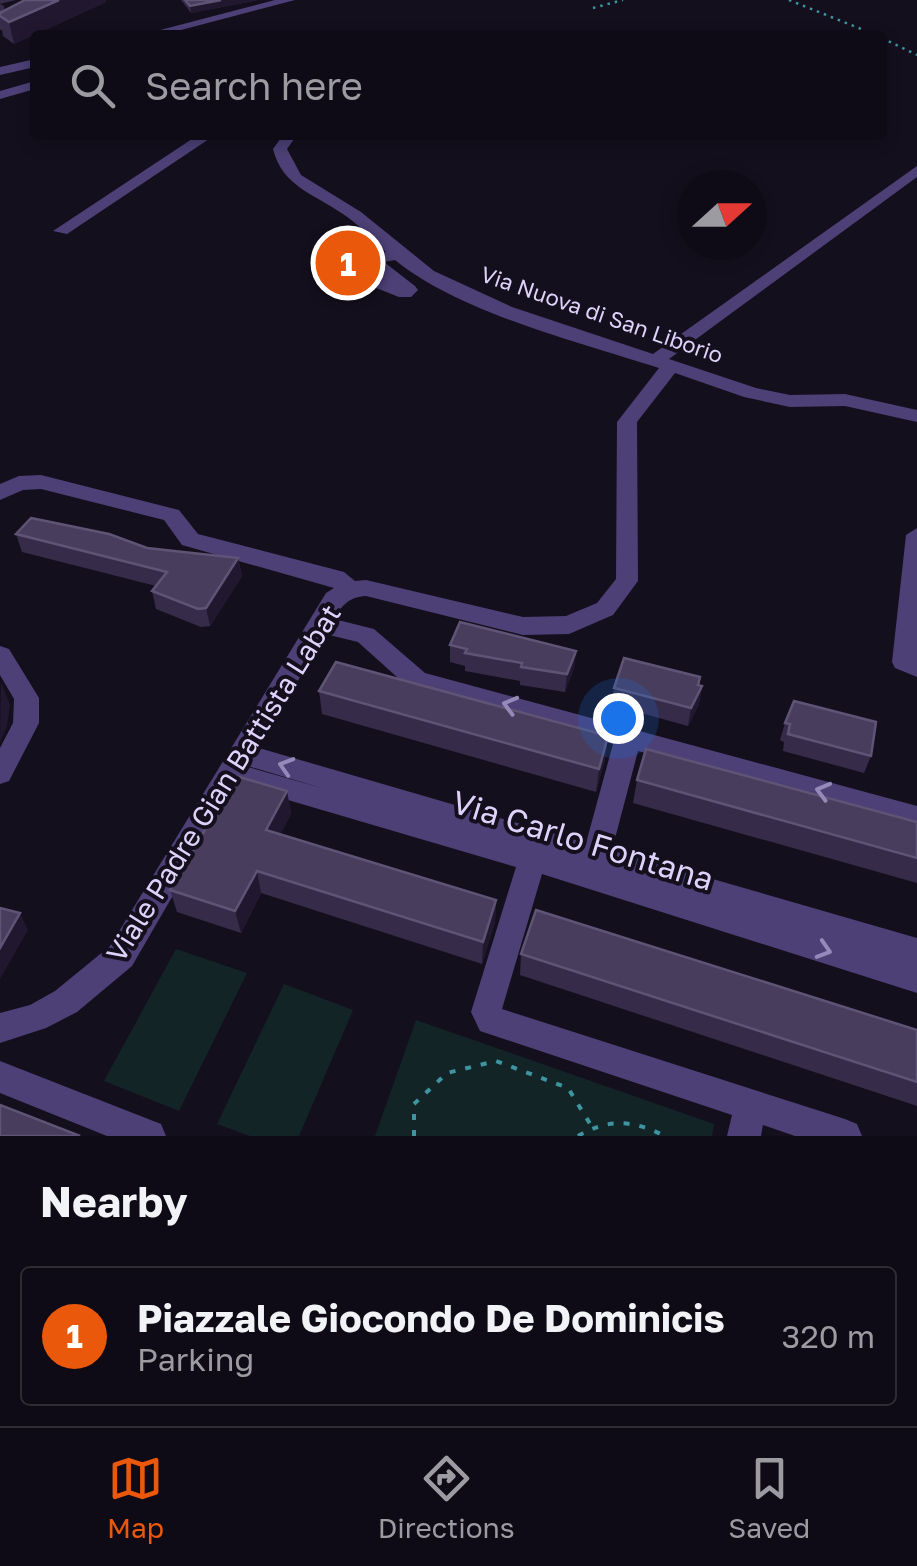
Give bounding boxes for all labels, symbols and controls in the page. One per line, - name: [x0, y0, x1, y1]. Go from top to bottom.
- search box: [30, 30, 887, 140]
- icon: search: [65, 58, 120, 113]
- text: Search here: [145, 63, 363, 108]
- north arrow: [677, 170, 767, 260]
- pin: 1: [316, 226, 380, 300]
- street label: Via Nuova di San Liborio: [477, 260, 727, 368]
- street label: Viale Padre Gian Battista Labat: [99, 598, 347, 968]
- your location: [593, 693, 644, 744]
- one-way arrow: [501, 696, 519, 717]
- one-way arrow: [279, 757, 296, 778]
- street label: Via Carlo Fontana: [448, 782, 718, 898]
- one-way arrow: [815, 782, 832, 803]
- one-way arrow: [815, 938, 832, 958]
- text: Nearby: [40, 1176, 188, 1226]
- text: Piazzale Giocondo De Dominicis: [137, 1295, 725, 1340]
- text: 1: [66, 1317, 83, 1355]
- text: 320 m: [782, 1317, 875, 1355]
- text: Parking: [137, 1340, 254, 1378]
- tab: Map: [107, 1451, 164, 1544]
- tab: Directions: [378, 1451, 515, 1544]
- tab: Saved: [728, 1451, 810, 1544]

